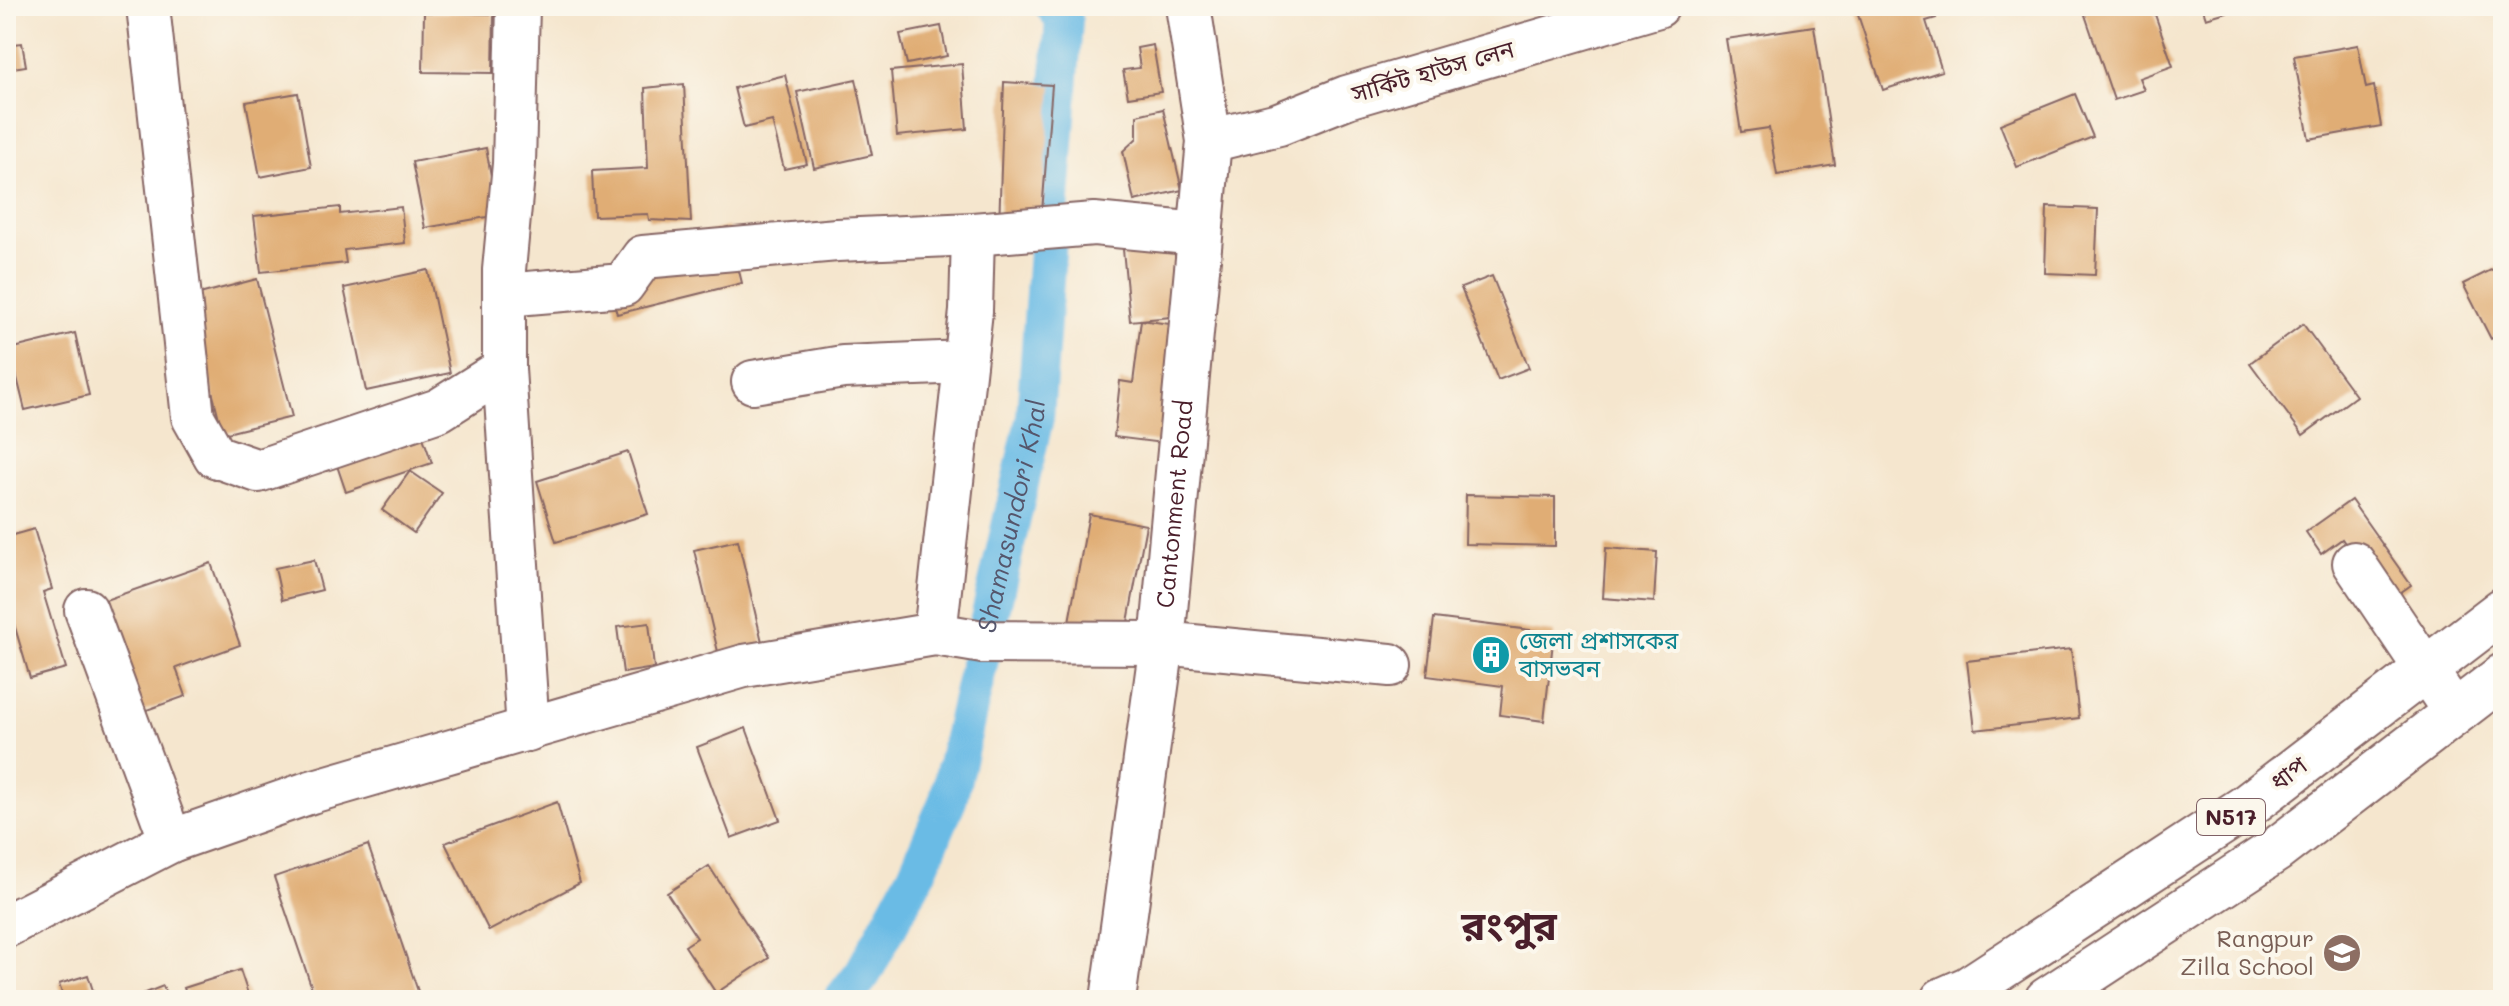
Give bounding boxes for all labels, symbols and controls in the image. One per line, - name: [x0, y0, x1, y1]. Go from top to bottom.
- street label: সার্কিট হাউস লেন: [1347, 32, 1518, 109]
- water label: Shamasundori Khal: [968, 398, 1052, 636]
- street label: Cantonment Road: [1148, 398, 1199, 609]
- place label: জেলা প্রশাসকের বাসভবন: [1518, 624, 1679, 683]
- building icon: জেলা প্রশাসকের বাসভবন: [1470, 634, 1512, 676]
- street label: ধাপ: [2264, 749, 2313, 797]
- road number: N517: [2197, 799, 2265, 835]
- district label: রংপুর: [1460, 898, 1558, 950]
- place label: Rangpur Zilla School: [2180, 922, 2314, 981]
- school or university icon: Rangpur Zilla School: [2321, 932, 2363, 974]

